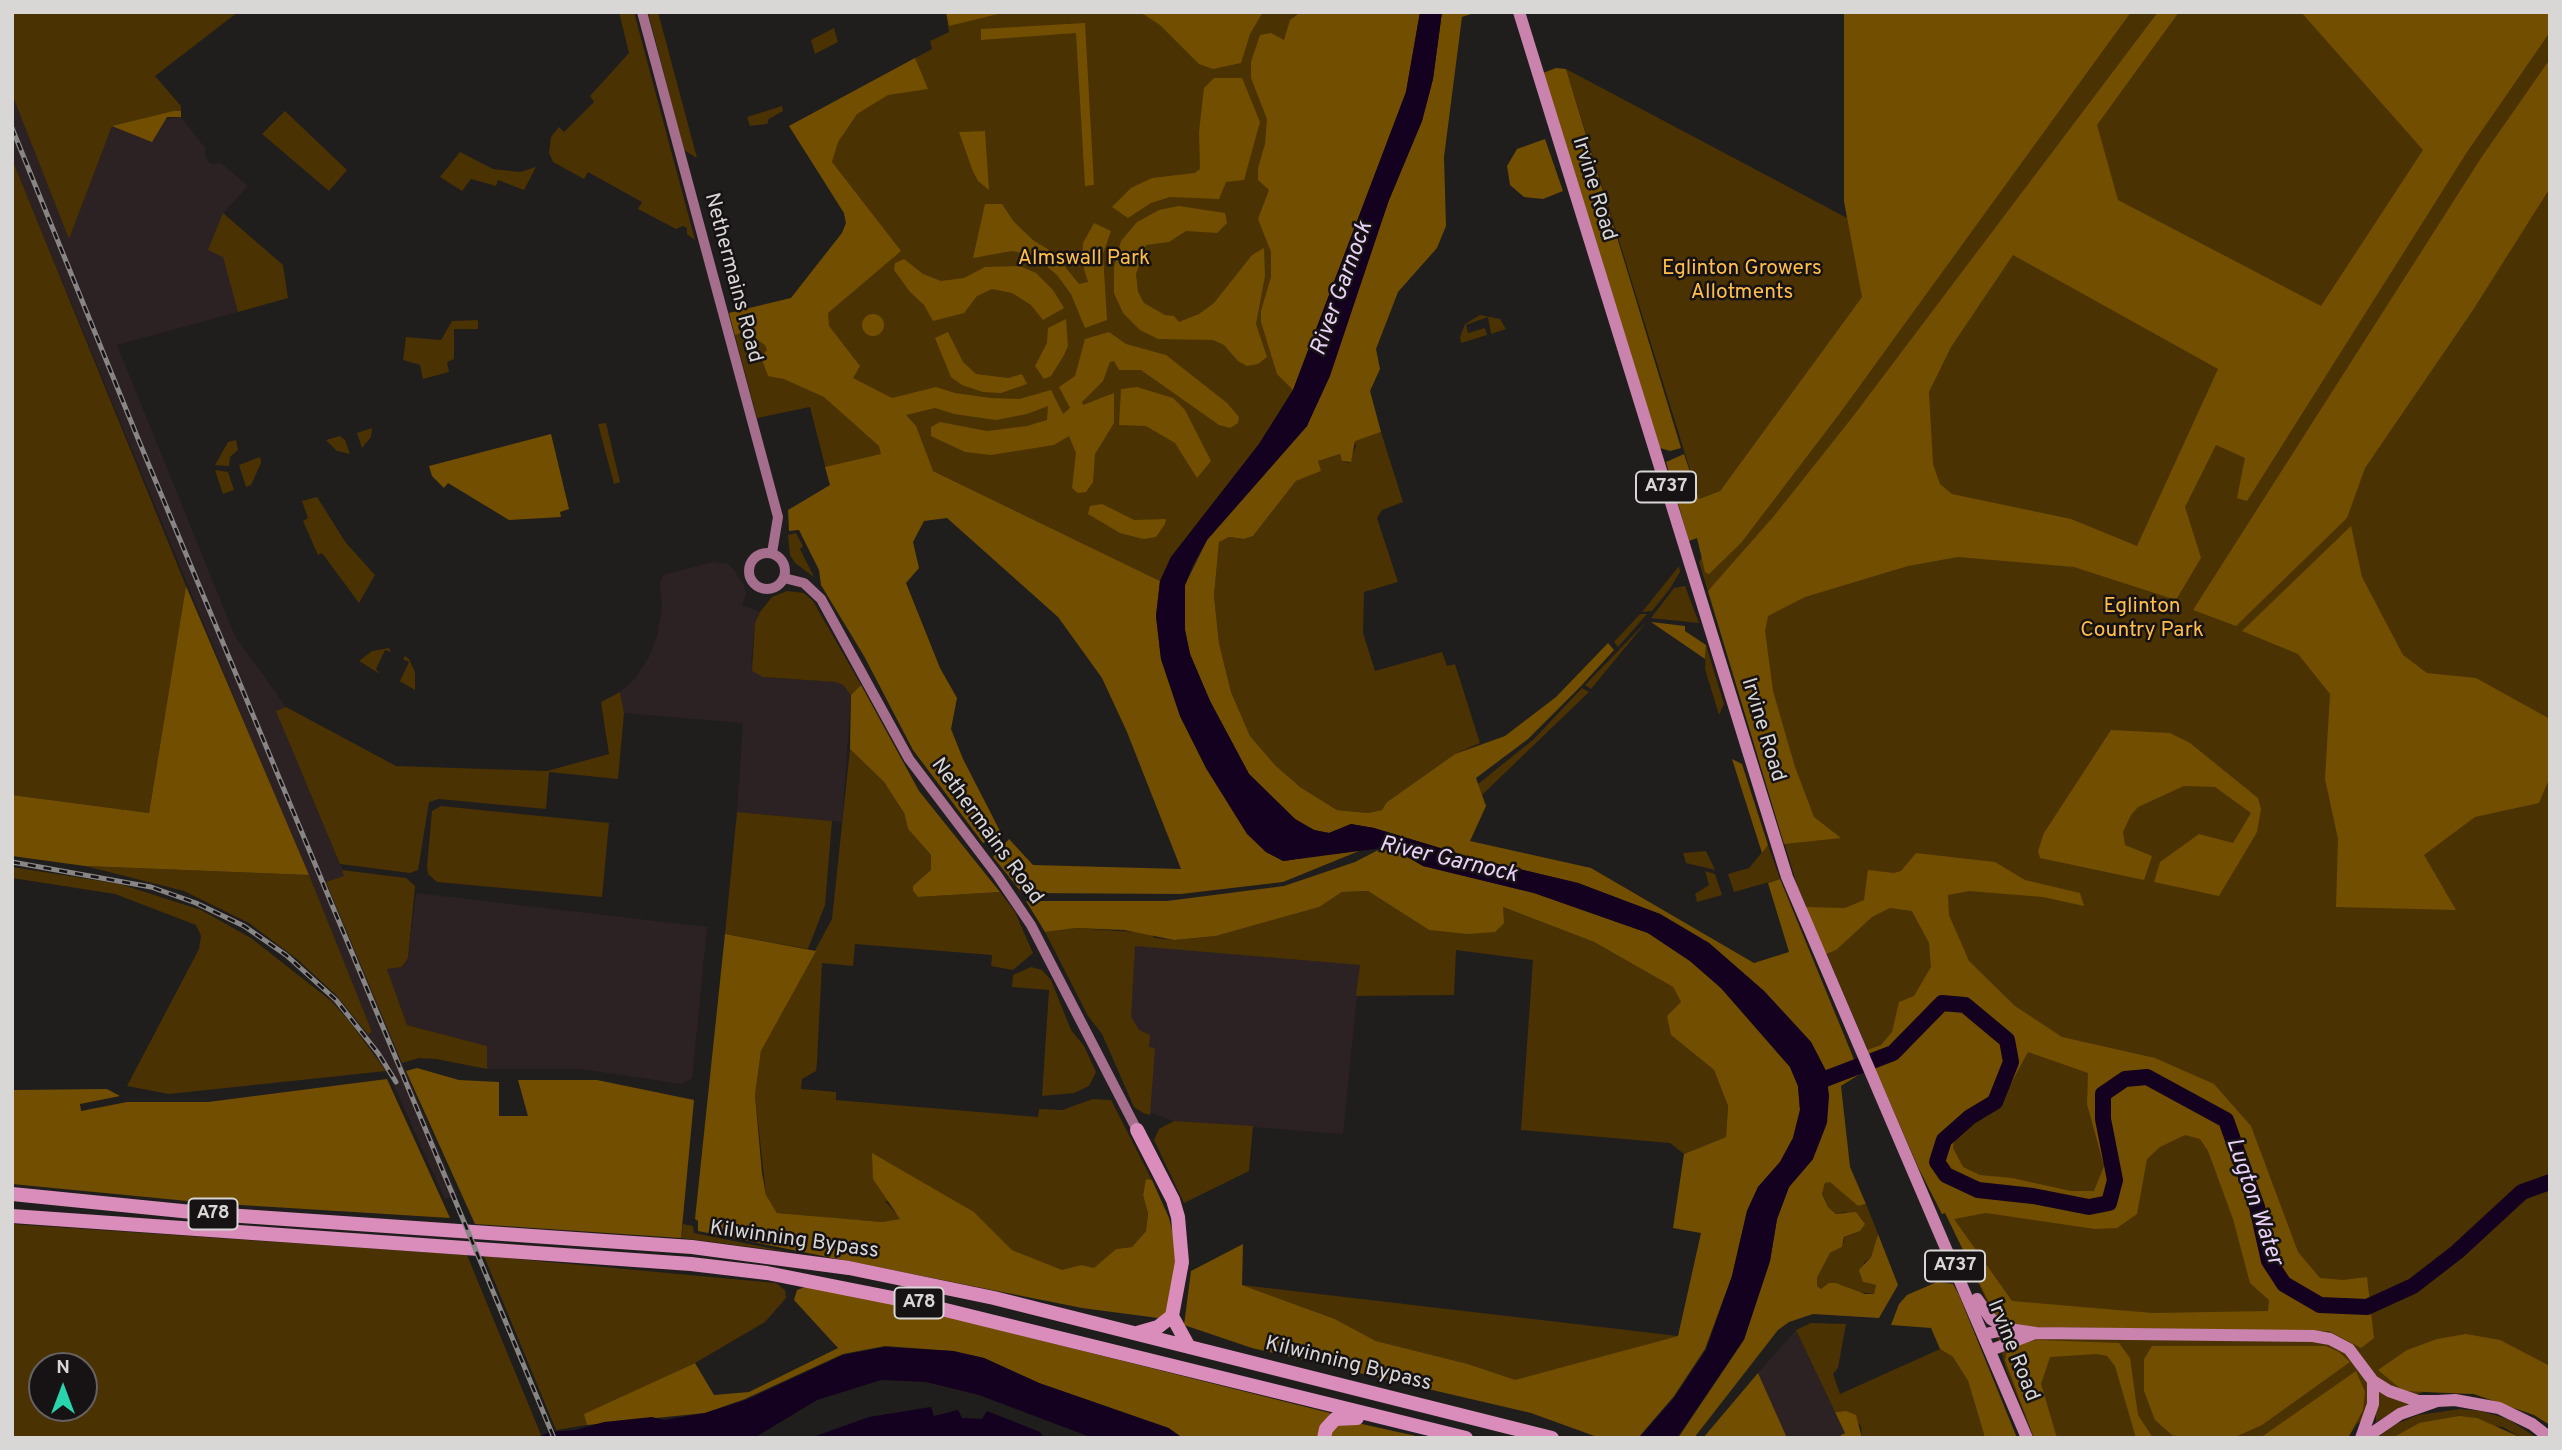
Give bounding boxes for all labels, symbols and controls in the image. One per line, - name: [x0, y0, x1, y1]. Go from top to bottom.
- street label: Irvine Road: [1565, 134, 1621, 244]
- street label: Nethermains Road: [697, 190, 767, 366]
- water label: River Garnock: [1306, 218, 1380, 360]
- park label: Almswall Park: [1018, 247, 1150, 273]
- park label: Eglinton Growers Allotments: [1662, 257, 1822, 307]
- road number: A737: [1636, 472, 1696, 502]
- park label: Eglinton Country Park: [2080, 595, 2204, 645]
- street label: Irvine Road: [1734, 675, 1790, 785]
- street label: Nethermains Road: [924, 754, 1048, 910]
- water label: River Garnock: [1376, 832, 1520, 890]
- water label: Lugton Water: [2218, 1134, 2288, 1270]
- road number: A78: [188, 1198, 238, 1230]
- street label: Kilwinning Bypass: [708, 1217, 880, 1265]
- road number: A737: [1925, 1250, 1985, 1282]
- road number: A78: [894, 1288, 944, 1318]
- street label: Irvine Road: [1980, 1297, 2044, 1405]
- street label: Kilwinning Bypass: [1262, 1332, 1434, 1398]
- north arrow: [28, 1352, 98, 1422]
- text: N: [56, 1356, 70, 1380]

